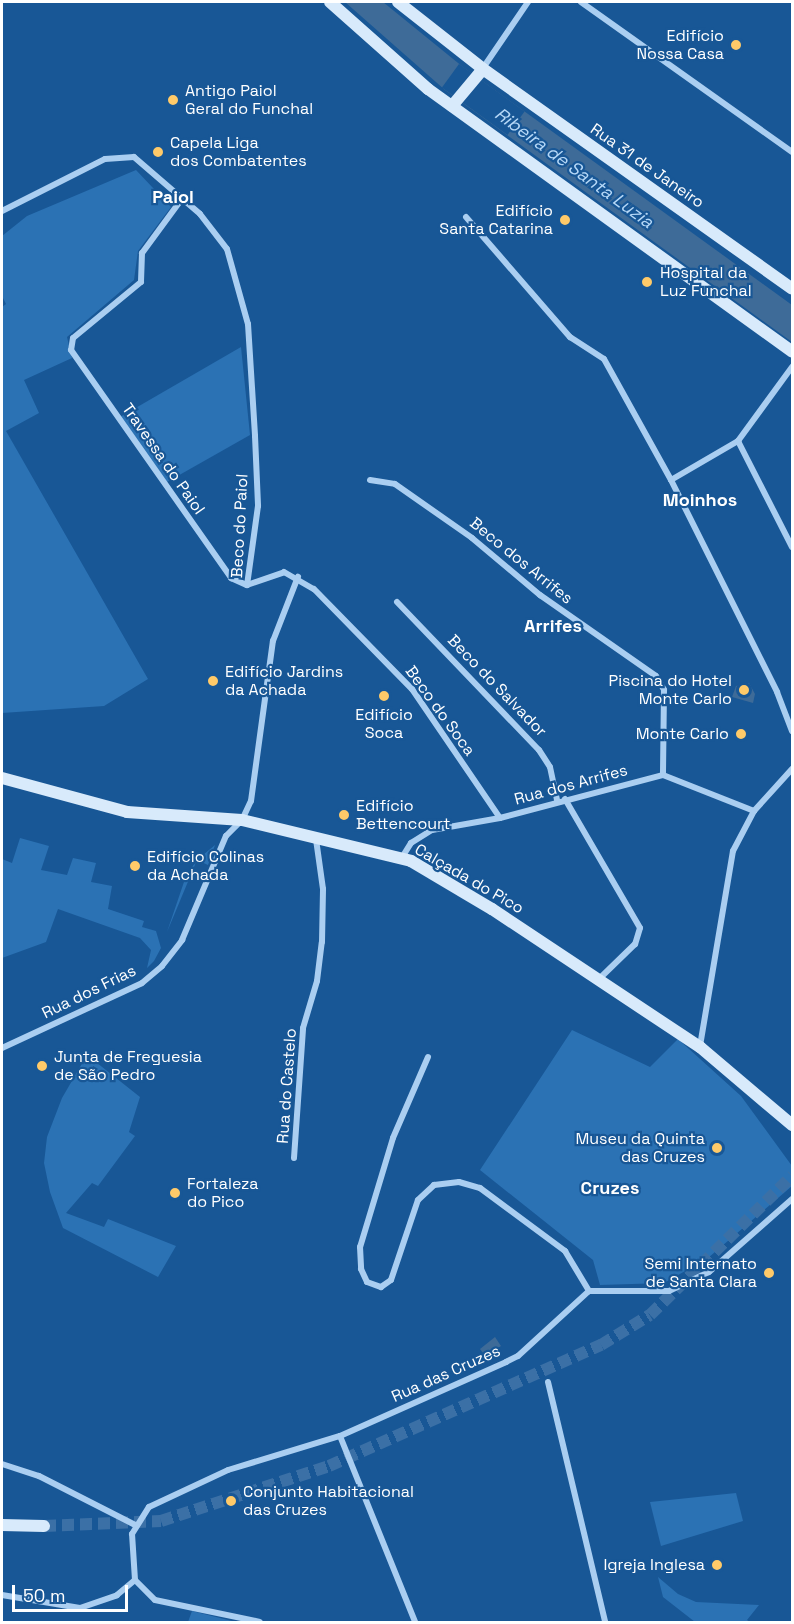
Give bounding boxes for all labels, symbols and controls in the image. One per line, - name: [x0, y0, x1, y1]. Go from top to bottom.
- place label: Edifício Nossa Casa: [636, 26, 724, 64]
- marker: Edifício Nossa Casa: [729, 38, 743, 52]
- place label: Antigo Paiol Geral do Funchal: [185, 81, 313, 119]
- marker: Antigo Paiol Geral do Funchal: [166, 93, 180, 107]
- water label: Ribeira de Santa Luzia: [490, 103, 658, 233]
- street label: Rua 31 de Janeiro: [586, 120, 708, 212]
- place label: Capela Liga dos Combatentes: [170, 133, 307, 171]
- marker: Capela Liga dos Combatentes: [151, 145, 165, 159]
- district label: Paiol: [152, 186, 194, 208]
- place label: Edifício Santa Catarina: [439, 201, 553, 239]
- marker: Edifício Santa Catarina: [558, 213, 572, 227]
- place label: Hospital da Luz Funchal: [660, 263, 752, 301]
- marker: Hospital da Luz Funchal: [638, 273, 656, 291]
- street label: Travessa do Paiol: [117, 400, 209, 518]
- street label: Beco do Paiol: [228, 473, 252, 579]
- district label: Moinhos: [663, 489, 737, 511]
- street label: Beco dos Arrifes: [466, 514, 576, 608]
- district label: Arrifes: [524, 615, 582, 637]
- street label: Beco do Salvador: [443, 631, 551, 741]
- place label: Edifício Jardins da Achada: [225, 662, 343, 700]
- street label: Beco do Soca: [401, 662, 479, 760]
- place label: Piscina do Hotel Monte Carlo: [609, 671, 732, 709]
- marker: Edifício Jardins da Achada: [206, 674, 220, 688]
- marker: Piscina do Hotel Monte Carlo: [737, 683, 751, 697]
- marker: Edifício Soca: [377, 689, 391, 703]
- place label: Edifício Soca: [355, 705, 413, 743]
- place label: Monte Carlo: [636, 724, 729, 744]
- marker: Monte Carlo: [734, 727, 748, 741]
- street label: Rua dos Arrifes: [512, 761, 630, 809]
- place label: Edifício Bettencourt: [356, 796, 450, 834]
- marker: Edifício Bettencourt: [337, 808, 351, 822]
- street label: Calçada do Pico: [411, 840, 527, 918]
- place label: Edifício Colinas da Achada: [147, 847, 264, 885]
- marker: Edifício Colinas da Achada: [128, 859, 142, 873]
- street label: Rua dos Frias: [39, 961, 139, 1023]
- street label: Rua do Castelo: [273, 1028, 301, 1144]
- place label: Junta de Freguesia de São Pedro: [54, 1047, 202, 1085]
- marker: Junta de Freguesia de São Pedro: [35, 1059, 49, 1073]
- place label: Museu da Quinta das Cruzes: [575, 1129, 705, 1167]
- marker: Museu da Quinta das Cruzes: [710, 1141, 724, 1155]
- place label: Fortaleza do Pico: [187, 1174, 259, 1212]
- district label: Cruzes: [581, 1177, 639, 1199]
- marker: Fortaleza do Pico: [168, 1186, 182, 1200]
- place label: Semi Internato de Santa Clara: [644, 1254, 757, 1292]
- marker: Semi Internato de Santa Clara: [762, 1266, 776, 1280]
- street label: Rua das Cruzes: [389, 1341, 503, 1407]
- place label: Conjunto Habitacional das Cruzes: [243, 1482, 414, 1520]
- marker: Conjunto Habitacional das Cruzes: [224, 1494, 238, 1508]
- place label: Igreja Inglesa: [603, 1555, 705, 1575]
- marker: Igreja Inglesa: [710, 1558, 724, 1572]
- scale bar: [15, 1573, 130, 1611]
- text: 50 m: [23, 1584, 65, 1607]

